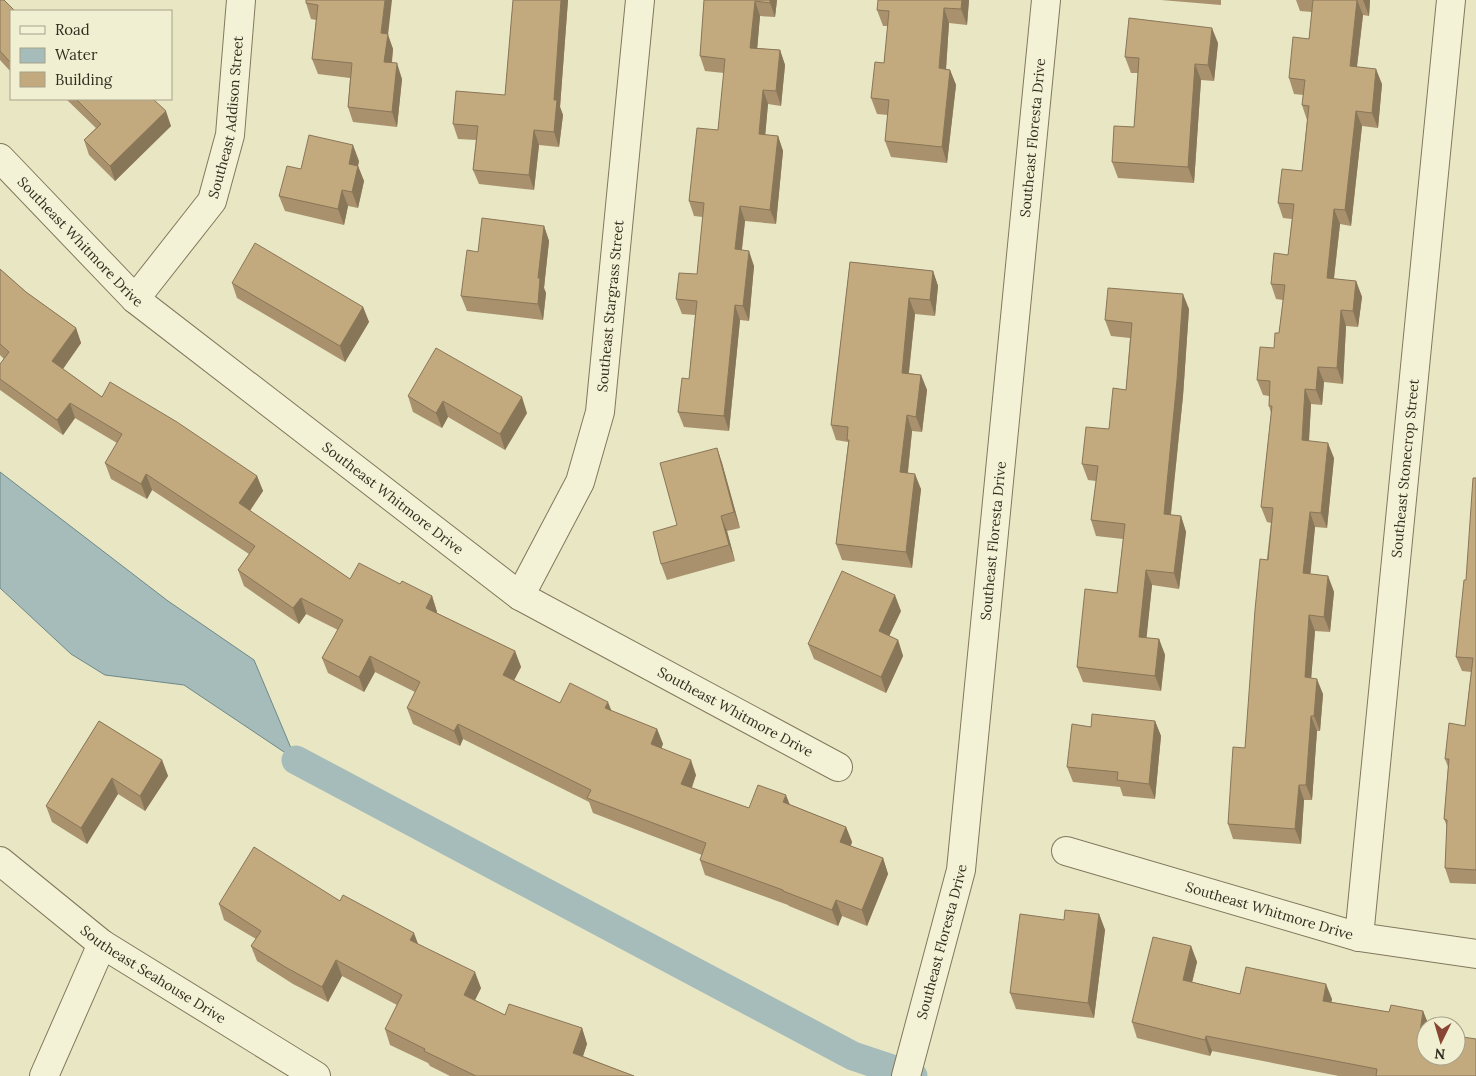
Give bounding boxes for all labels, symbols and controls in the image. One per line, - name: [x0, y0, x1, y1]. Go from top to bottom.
- legend: [10, 10, 172, 100]
- text: Road: [55, 20, 90, 39]
- street label: Southeast Addison Street: [204, 35, 247, 200]
- text: Water: [55, 45, 98, 64]
- street label: Southeast Floresta Drive: [1016, 57, 1049, 218]
- text: Building: [55, 70, 113, 89]
- street label: Southeast Whitmore Drive: [14, 173, 147, 311]
- street label: Southeast Stargrass Street: [593, 219, 628, 393]
- street label: Southeast Stonecrop Street: [1387, 377, 1423, 559]
- street label: Southeast Whitmore Drive: [319, 438, 468, 558]
- street label: Southeast Floresta Drive: [976, 460, 1010, 621]
- street label: Southeast Whitmore Drive: [655, 663, 817, 761]
- street label: Southeast Floresta Drive: [913, 863, 971, 1021]
- street label: Southeast Whitmore Drive: [1183, 878, 1356, 944]
- street label: Southeast Seahouse Drive: [77, 921, 230, 1028]
- north arrow: [1416, 1016, 1466, 1066]
- text: N: [1434, 1044, 1446, 1063]

